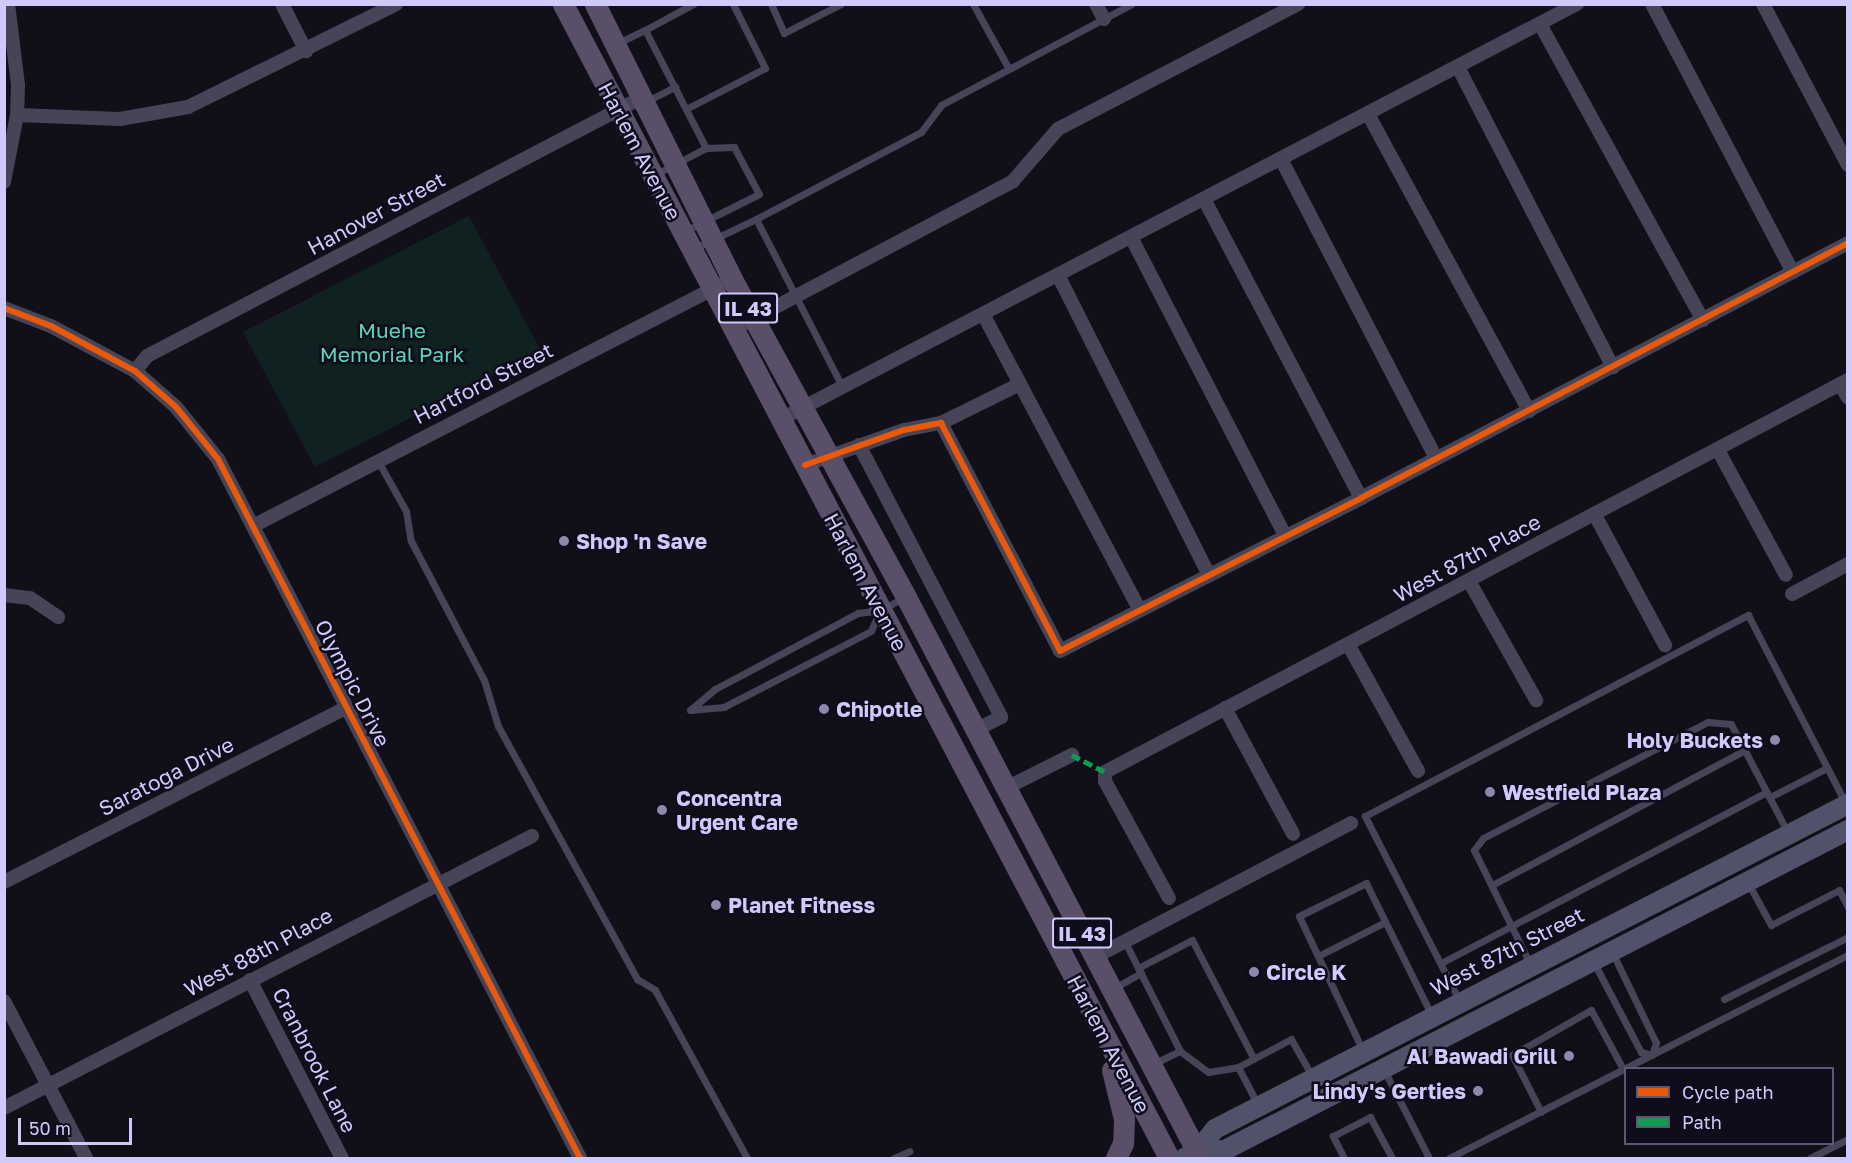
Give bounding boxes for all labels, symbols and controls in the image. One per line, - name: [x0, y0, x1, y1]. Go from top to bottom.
- street label: Harlem Avenue: [593, 78, 687, 224]
- street label: Hanover Street: [303, 166, 449, 260]
- road number: IL 43: [718, 291, 778, 325]
- park label: Muehe Memorial Park: [320, 317, 464, 367]
- street label: Hartford Street: [409, 337, 557, 429]
- street label: Harlem Avenue: [819, 509, 913, 655]
- street label: West 87th Place: [1389, 509, 1545, 607]
- place label: Shop 'n Save: [576, 528, 707, 554]
- marker: Shop 'n Save: [557, 534, 571, 548]
- street label: Olympic Drive: [310, 615, 396, 751]
- place label: Chipotle: [836, 696, 922, 722]
- marker: Chipotle: [817, 702, 831, 716]
- place label: Holy Buckets: [1626, 727, 1763, 753]
- street label: Saratoga Drive: [94, 731, 238, 821]
- marker: Holy Buckets: [1768, 733, 1782, 747]
- place label: Westfield Plaza: [1502, 779, 1661, 805]
- place label: Concentra Urgent Care: [676, 785, 798, 835]
- marker: Westfield Plaza: [1483, 785, 1497, 799]
- marker: Concentra Urgent Care: [653, 801, 671, 819]
- place label: Planet Fitness: [728, 892, 875, 918]
- marker: Planet Fitness: [709, 898, 723, 912]
- street label: West 87th Street: [1426, 901, 1588, 1001]
- street label: West 88th Place: [179, 902, 337, 1002]
- road number: IL 43: [1052, 916, 1112, 950]
- place label: Circle K: [1266, 959, 1346, 985]
- marker: Circle K: [1247, 965, 1261, 979]
- street label: Harlem Avenue: [1062, 971, 1156, 1117]
- street label: Cranbrook Lane: [268, 983, 362, 1137]
- place label: Al Bawadi Grill: [1407, 1043, 1557, 1069]
- marker: Al Bawadi Grill: [1562, 1049, 1576, 1063]
- legend: [1624, 1067, 1834, 1145]
- place label: Lindy's Gerties: [1313, 1078, 1466, 1104]
- text: Cycle path: [1682, 1081, 1774, 1103]
- marker: Lindy's Gerties: [1471, 1084, 1485, 1098]
- scale bar: [21, 1106, 135, 1144]
- text: Path: [1682, 1111, 1722, 1133]
- text: 50 m: [29, 1117, 71, 1139]

